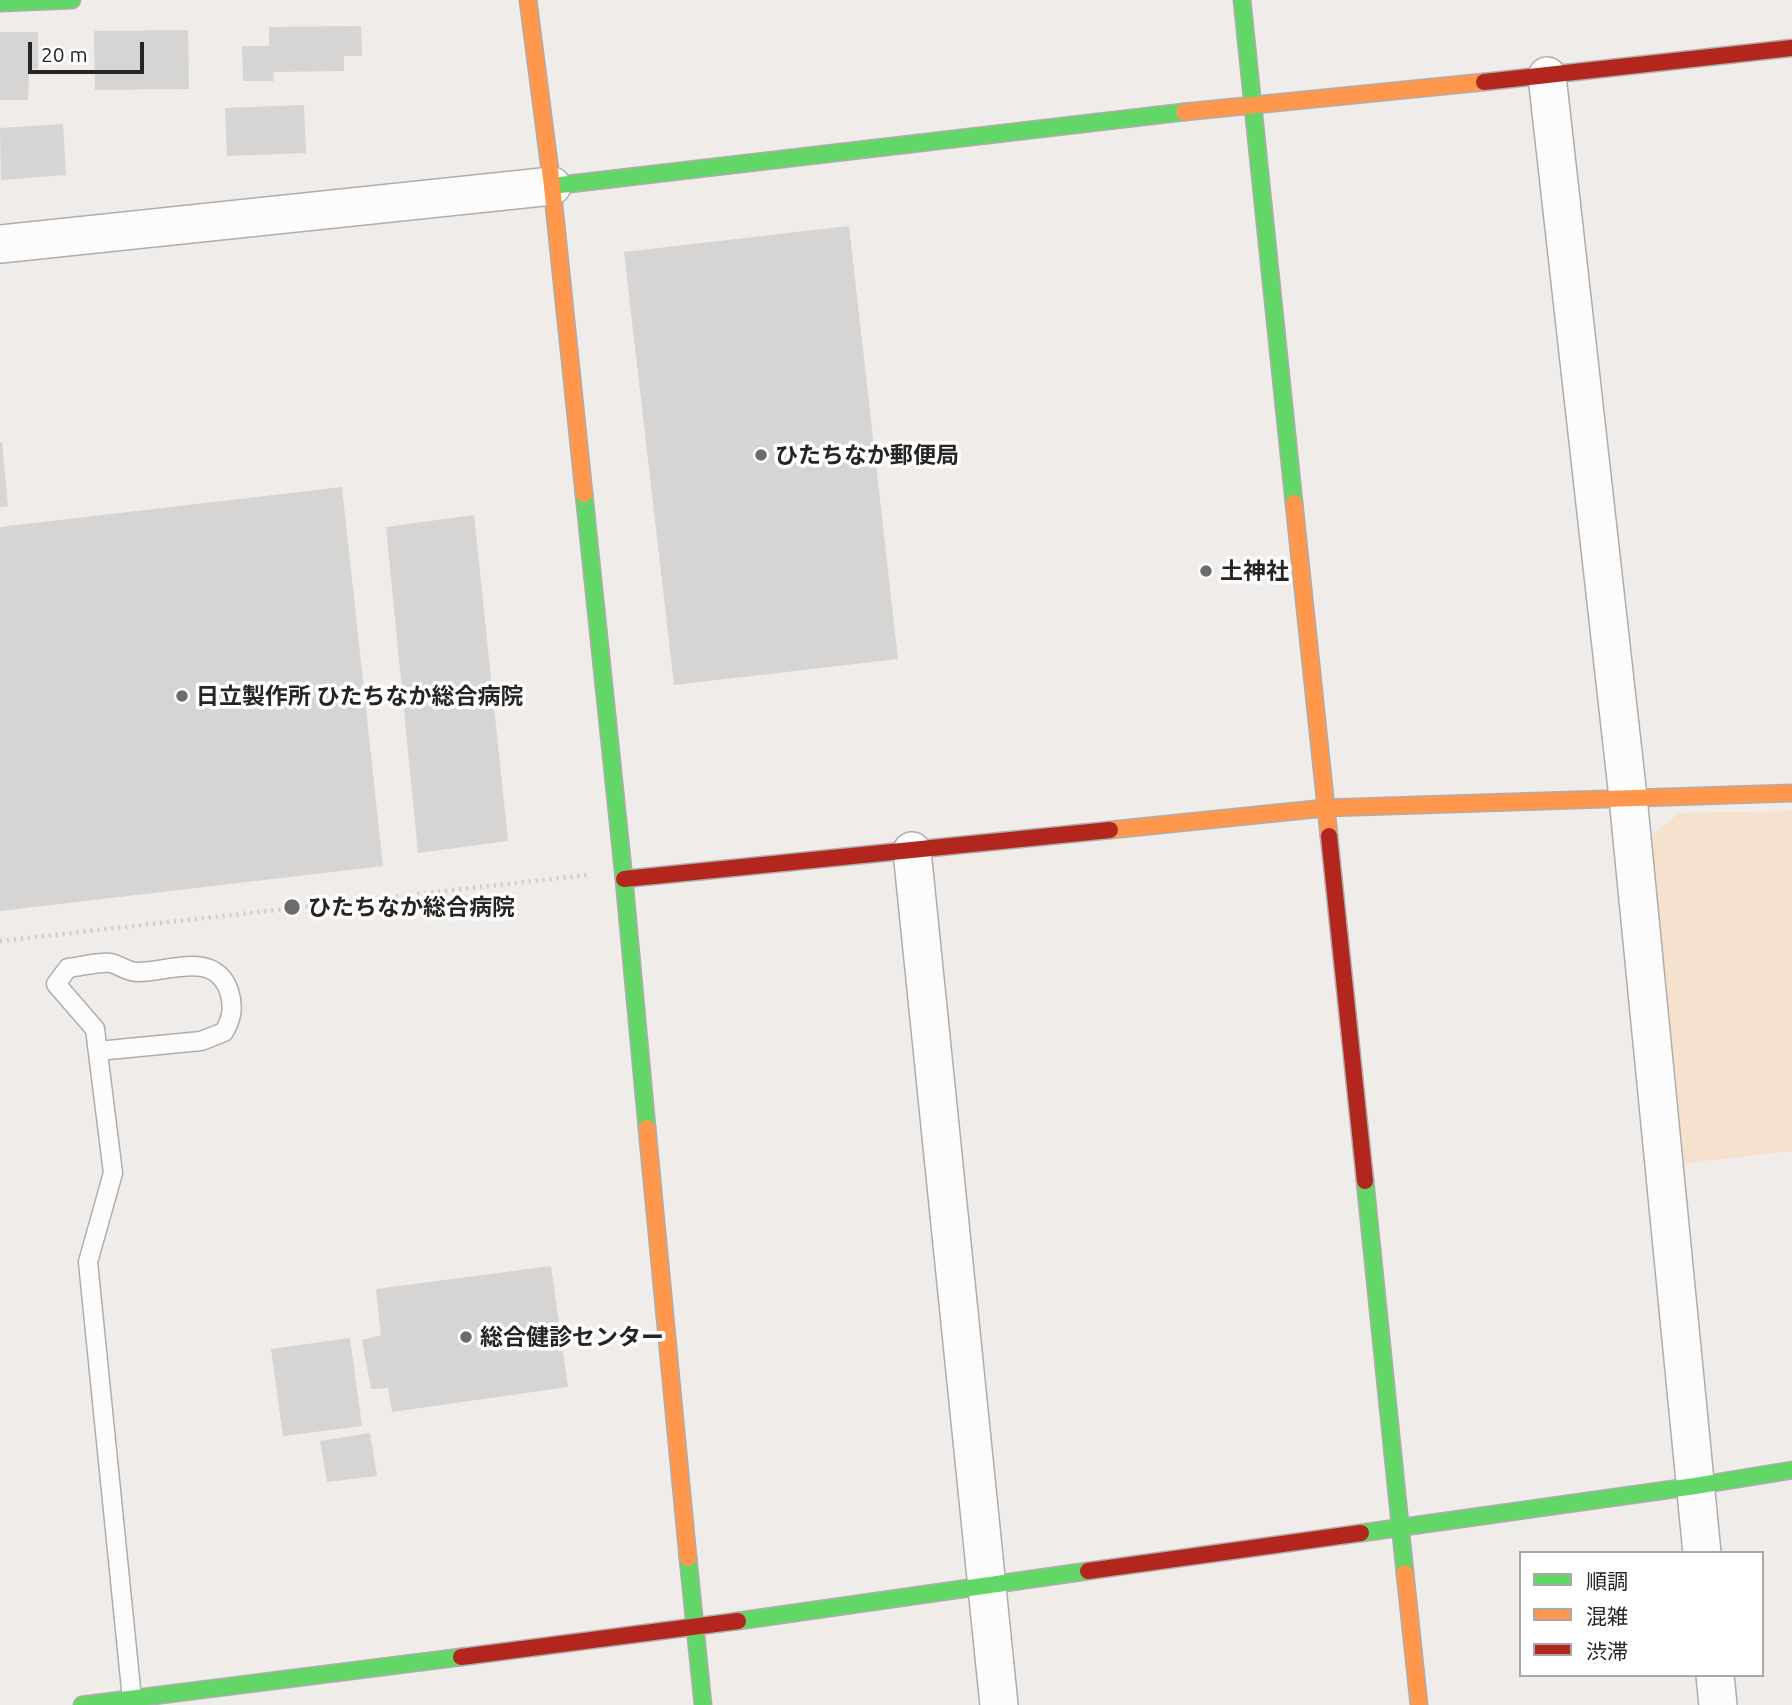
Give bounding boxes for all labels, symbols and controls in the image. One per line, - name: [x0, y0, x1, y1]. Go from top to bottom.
- scale bar: [32, 28, 147, 72]
- text: 20 m: [41, 42, 88, 66]
- place label: ひたちなか郵便局: [775, 441, 959, 469]
- marker: ひたちなか郵便局: [753, 447, 769, 463]
- place label: 土神社: [1220, 557, 1289, 585]
- marker: 土神社: [1198, 563, 1214, 579]
- place label: 日立製作所 ひたちなか総合病院: [196, 682, 523, 710]
- marker: 日立製作所 ひたちなか総合病院: [174, 688, 190, 704]
- place label: ひたちなか総合病院: [308, 893, 515, 921]
- marker: ひたちなか総合病院: [282, 897, 302, 917]
- place label: 総合健診センター: [480, 1323, 664, 1351]
- marker: 総合健診センター: [458, 1329, 474, 1345]
- legend: [1519, 1551, 1764, 1677]
- text: 順調: [1586, 1569, 1628, 1593]
- text: 混雑: [1586, 1604, 1628, 1628]
- text: 渋滞: [1586, 1639, 1628, 1663]

